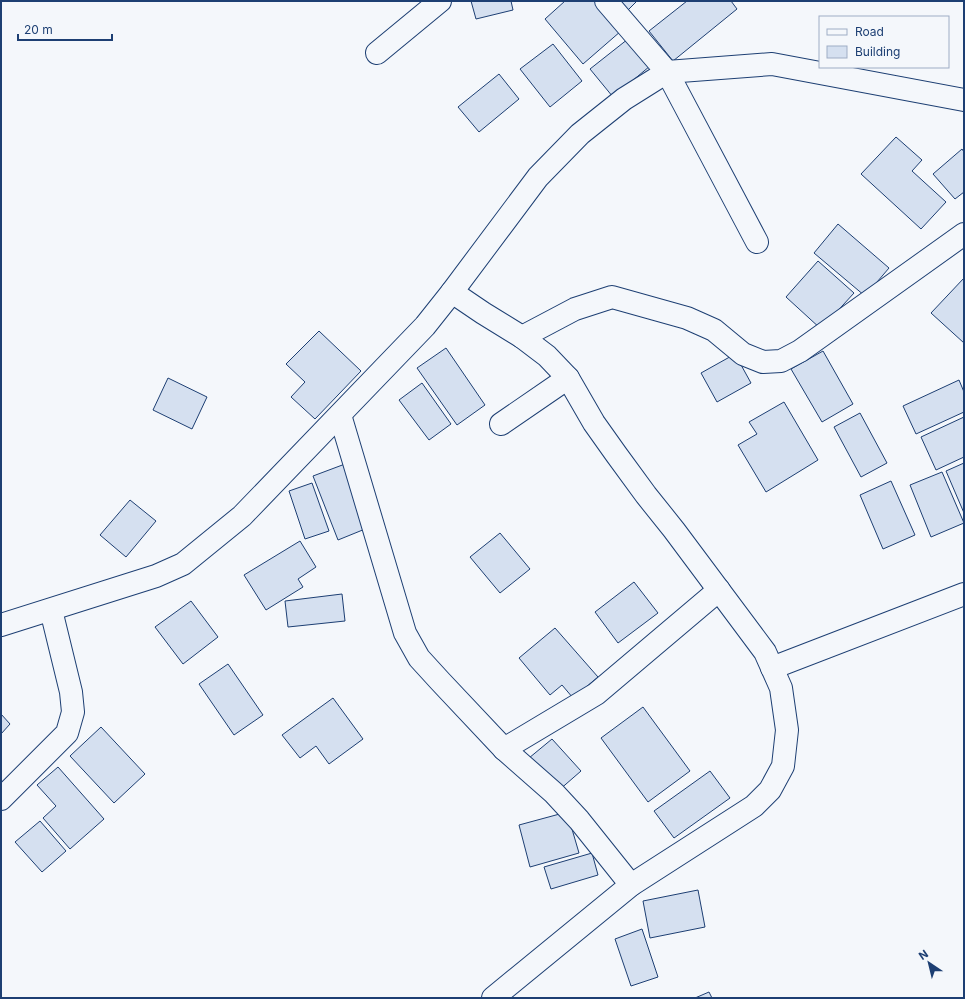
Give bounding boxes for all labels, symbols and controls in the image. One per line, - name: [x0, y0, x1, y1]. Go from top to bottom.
- scale bar: [18, 16, 112, 42]
- legend: [819, 16, 949, 68]
- text: 20 m: [24, 22, 53, 37]
- text: Road: [855, 24, 884, 39]
- text: Building: [855, 44, 900, 59]
- north arrow: [909, 943, 949, 983]
- text: N: [916, 947, 931, 963]

